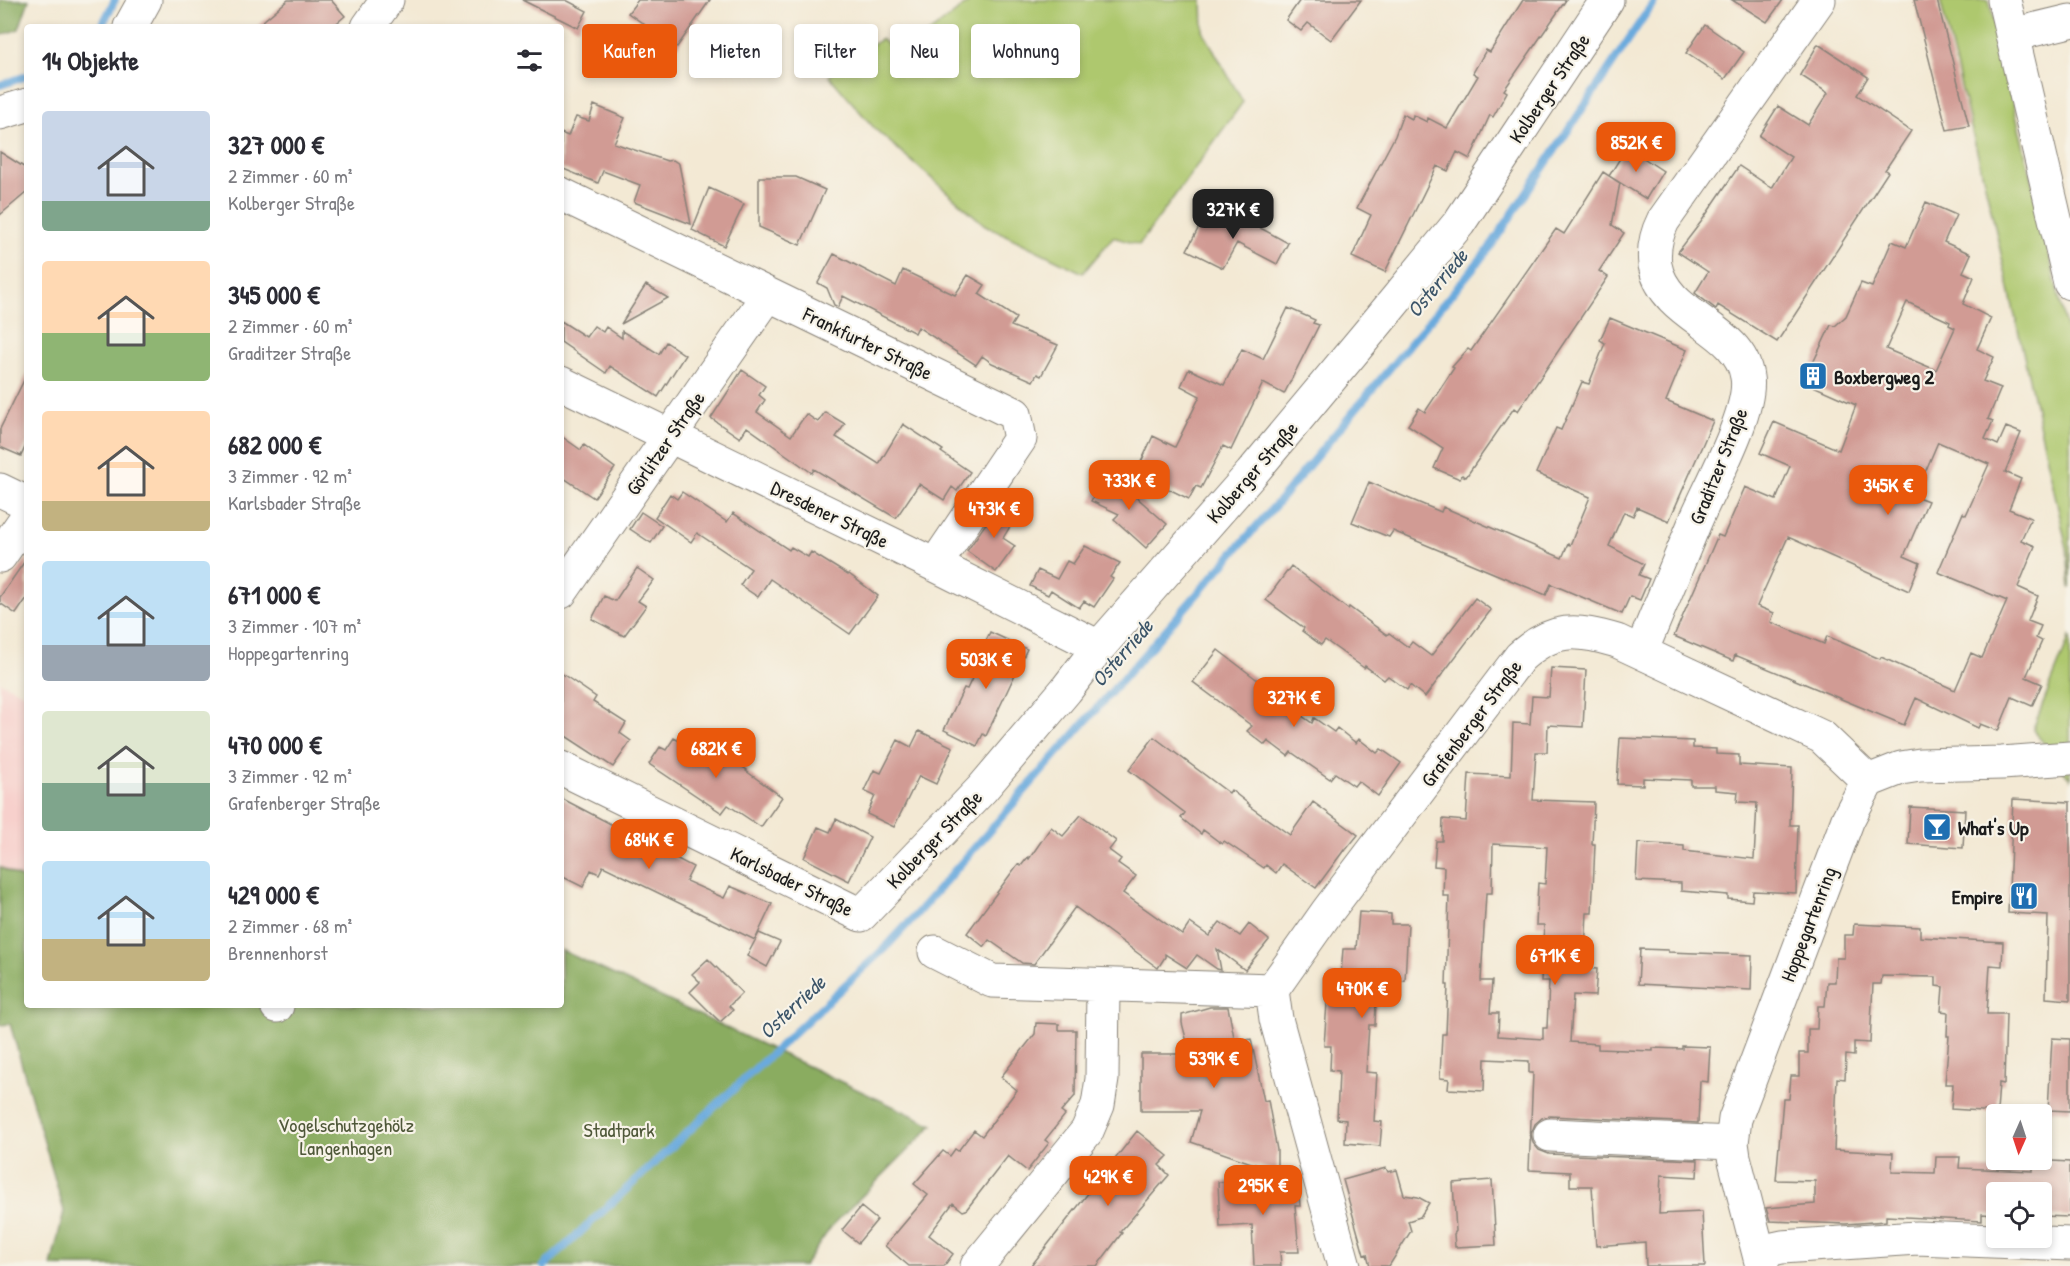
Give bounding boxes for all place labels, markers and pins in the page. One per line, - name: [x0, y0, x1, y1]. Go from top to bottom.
- pin: 852K €: [1587, 122, 1685, 173]
- pin: 327K €: [1184, 189, 1282, 240]
- building icon: Boxbergweg 2: [1797, 360, 1829, 392]
- place label: Boxbergweg 2: [1834, 363, 1935, 391]
- pin: 733K €: [1080, 460, 1178, 511]
- pin: 345K €: [1839, 465, 1937, 516]
- pin: 473K €: [945, 488, 1043, 539]
- pin: 503K €: [937, 639, 1035, 690]
- pin: 327K €: [1245, 677, 1343, 728]
- pin: 682K €: [667, 728, 765, 779]
- bar icon: What's Up: [1921, 811, 1953, 843]
- place label: What's Up: [1958, 814, 2029, 842]
- pin: 684K €: [600, 819, 698, 870]
- restaurant icon: Empire: [2008, 880, 2040, 912]
- place label: Empire: [1952, 883, 2003, 911]
- pin: 671K €: [1506, 935, 1604, 986]
- pin: 470K €: [1313, 968, 1411, 1019]
- pin: 539K €: [1165, 1038, 1263, 1089]
- pin: 429K €: [1059, 1156, 1157, 1207]
- pin: 295K €: [1214, 1165, 1312, 1216]

